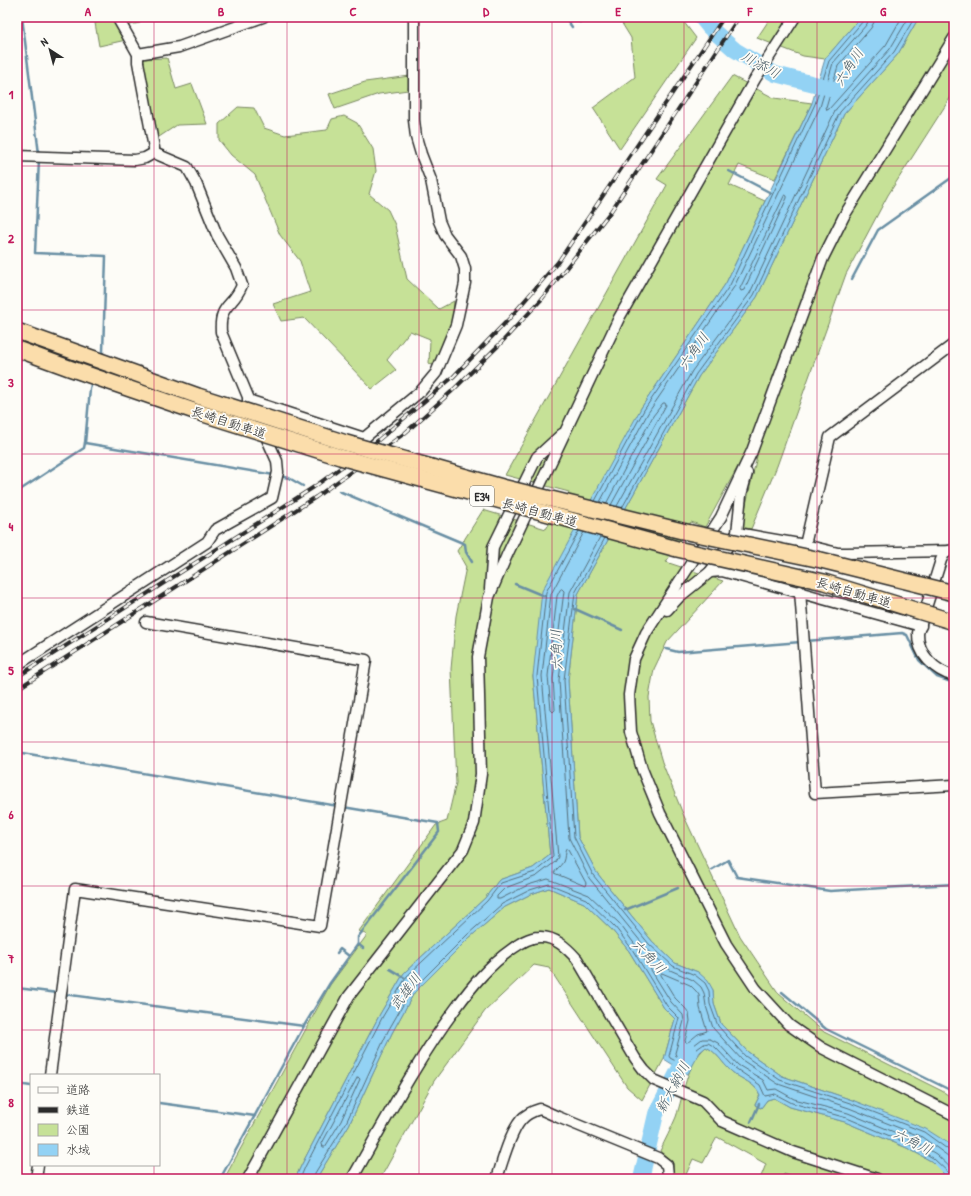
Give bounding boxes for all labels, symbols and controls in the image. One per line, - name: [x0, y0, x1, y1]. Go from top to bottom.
- text: A: [85, 2, 92, 20]
- text: B: [218, 2, 225, 20]
- text: C: [349, 2, 357, 20]
- text: D: [483, 2, 490, 20]
- text: E: [615, 2, 621, 20]
- text: F: [747, 2, 754, 20]
- text: G: [880, 2, 887, 20]
- north arrow: [30, 30, 70, 70]
- text: N: [38, 34, 51, 49]
- water label: 六角川: [829, 44, 867, 90]
- water label: 川添川: [738, 46, 784, 82]
- text: 1: [9, 85, 14, 103]
- text: 2: [8, 229, 15, 247]
- water label: 六角川: [673, 328, 713, 374]
- text: 3: [8, 373, 14, 391]
- street label: 長崎自動車道: [189, 401, 269, 443]
- road number: E34: [470, 486, 494, 506]
- street label: 長崎自動車道: [500, 493, 580, 531]
- text: 4: [9, 517, 14, 535]
- street label: 長崎自動車道: [814, 573, 894, 611]
- water label: 六角川: [545, 629, 567, 671]
- text: 5: [8, 661, 14, 679]
- text: 6: [8, 805, 14, 823]
- water label: 六角川: [628, 934, 670, 978]
- text: 7: [7, 949, 15, 967]
- water label: 武雄川: [385, 969, 425, 1013]
- water label: 新大納川: [650, 1058, 694, 1116]
- legend: [30, 1074, 160, 1166]
- text: 道路: [66, 1081, 90, 1098]
- text: 8: [8, 1093, 14, 1111]
- text: 鉄道: [66, 1101, 90, 1118]
- text: 公園: [66, 1121, 90, 1138]
- water label: 六角川: [890, 1123, 936, 1159]
- text: 水域: [66, 1141, 90, 1158]

